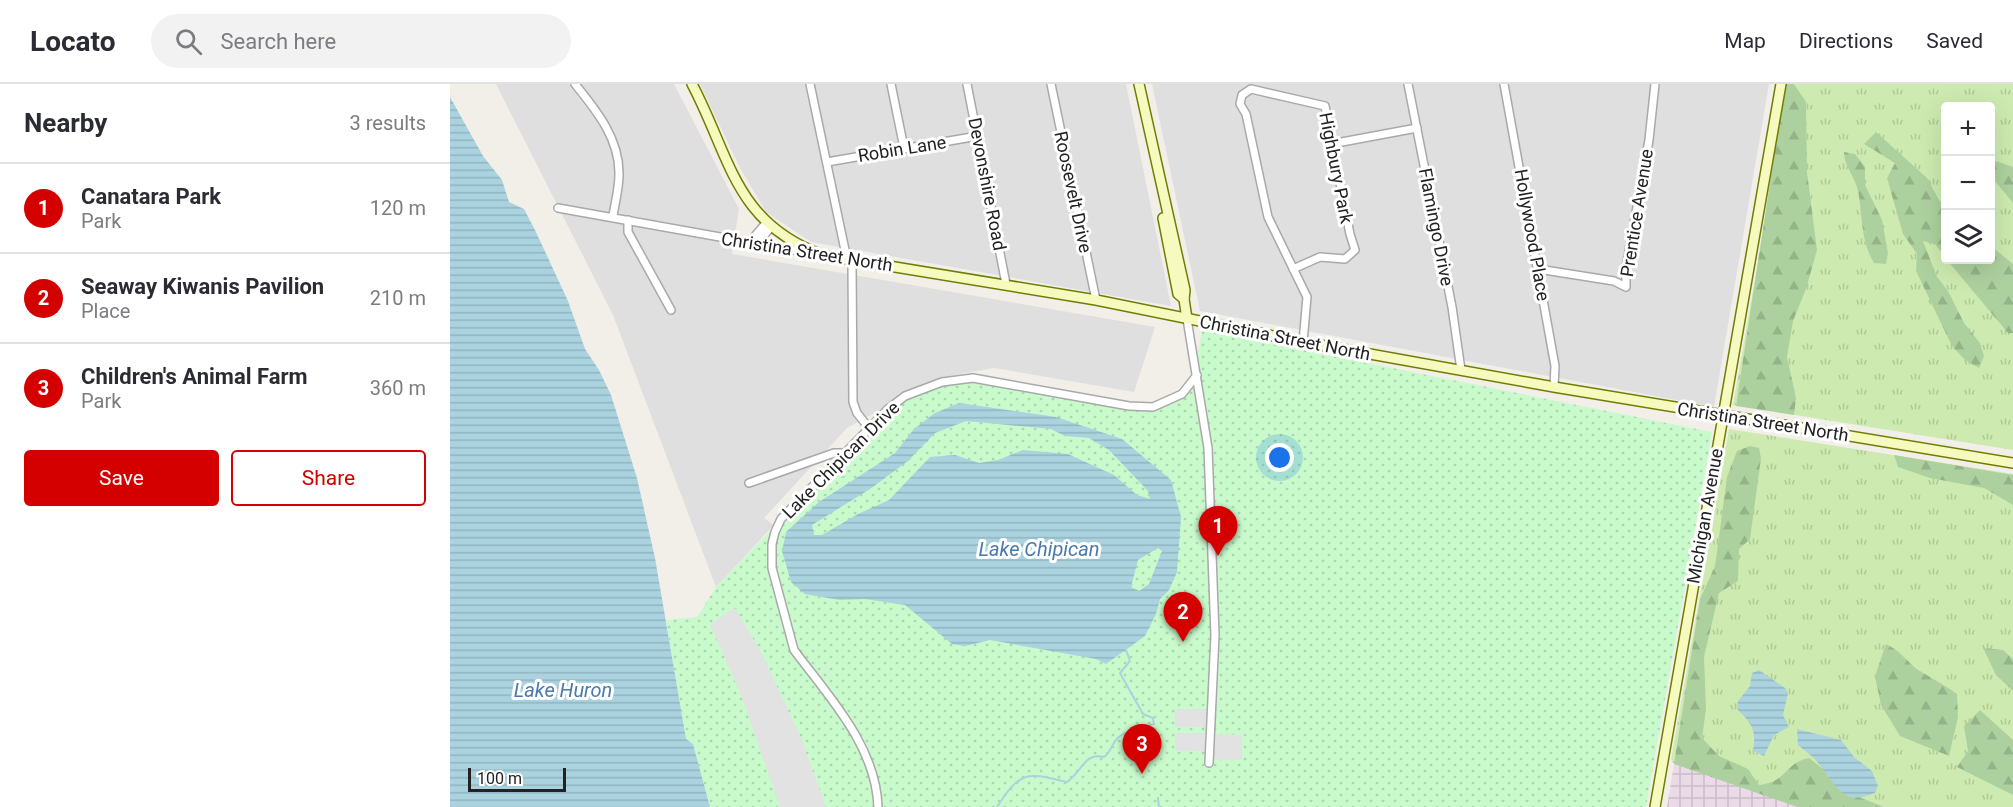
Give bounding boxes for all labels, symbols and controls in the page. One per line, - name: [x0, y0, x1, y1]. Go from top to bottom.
- search box: [151, 14, 571, 68]
- text: Locato: [30, 25, 115, 58]
- icon: search: [172, 25, 205, 58]
- text: Search here: [220, 29, 336, 54]
- text: Map: [1724, 29, 1766, 53]
- text: Directions: [1799, 29, 1893, 53]
- text: Saved: [1926, 29, 1983, 53]
- map controls: [1941, 102, 1995, 264]
- button: +: [1941, 102, 1995, 156]
- text: Nearby: [24, 108, 107, 138]
- text: 3 results: [350, 111, 426, 135]
- street label: Highbury Park: [1315, 111, 1358, 226]
- street label: Devonshire Road: [964, 116, 1011, 252]
- street label: Roosevelt Drive: [1050, 129, 1097, 255]
- street label: Robin Lane: [856, 131, 948, 166]
- street label: Prentice Avenue: [1616, 147, 1657, 278]
- button: −: [1941, 156, 1995, 210]
- street label: Flamingo Drive: [1415, 166, 1458, 288]
- street label: Hollywood Place: [1511, 167, 1554, 302]
- text: Canatara Park: [81, 184, 221, 209]
- text: 1: [38, 196, 49, 220]
- text: 120 m: [370, 196, 426, 220]
- text: Park: [81, 209, 121, 233]
- button: layers: [1941, 210, 1995, 264]
- street label: Christina Street North: [720, 228, 894, 275]
- text: Seaway Kiwanis Pavilion: [81, 274, 324, 299]
- text: 2: [38, 286, 49, 310]
- text: 210 m: [370, 286, 426, 310]
- text: Place: [81, 299, 130, 323]
- street label: Christina Street North: [1198, 311, 1372, 364]
- text: Children's Animal Farm: [81, 364, 308, 389]
- text: 3: [38, 376, 49, 400]
- text: 360 m: [370, 376, 426, 400]
- text: Park: [81, 389, 121, 413]
- street label: Lake Chipican Drive: [778, 397, 904, 523]
- street label: Christina Street North: [1676, 398, 1850, 445]
- your location: [1265, 443, 1294, 472]
- street label: Michigan Avenue: [1682, 447, 1727, 585]
- button: Save: [24, 450, 219, 506]
- button: Share: [231, 450, 426, 506]
- pin: 1: [1198, 506, 1238, 556]
- water label: Lake Chipican: [979, 537, 1099, 561]
- pin: 2: [1164, 592, 1202, 642]
- water label: Lake Huron: [514, 678, 612, 702]
- pin: 3: [1122, 724, 1162, 774]
- scale bar: [468, 765, 566, 792]
- text: 100 m: [477, 769, 522, 788]

